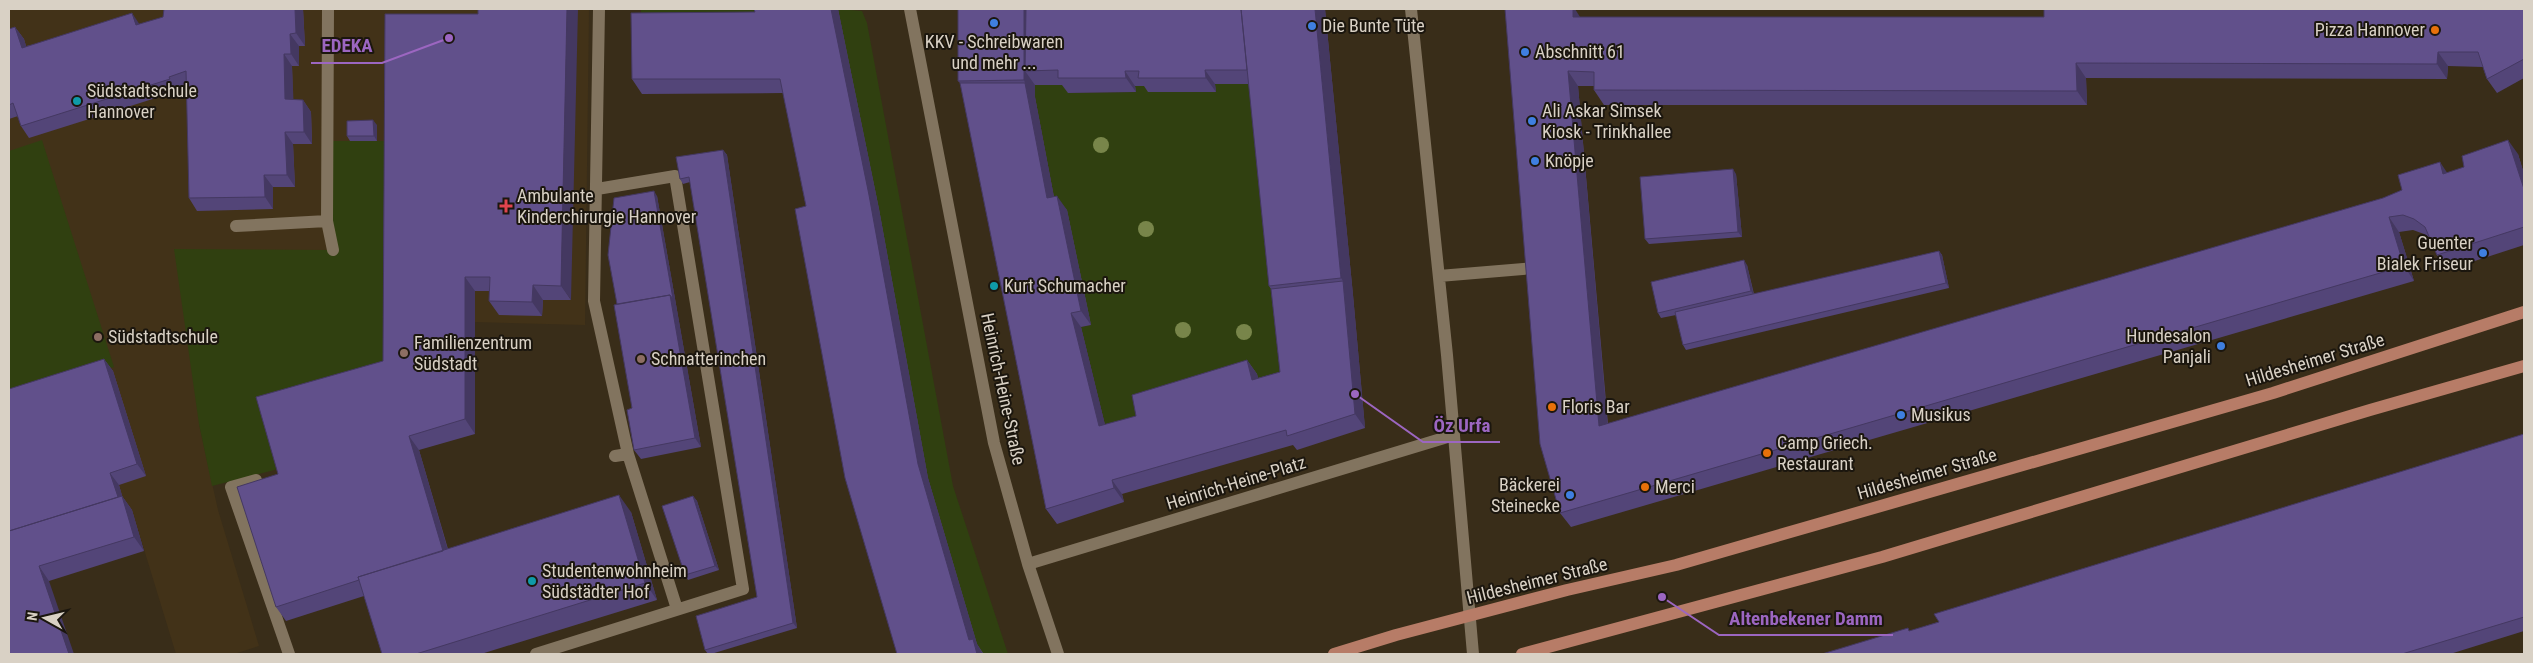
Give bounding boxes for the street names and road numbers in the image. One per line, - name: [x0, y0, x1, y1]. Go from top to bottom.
- street label: Heinrich-Heine-Straße: [977, 311, 1030, 467]
- street label: Hildesheimer Straße: [2243, 328, 2387, 391]
- street label: Hildesheimer Straße: [1855, 444, 1999, 503]
- street label: Heinrich-Heine-Platz: [1164, 451, 1308, 514]
- street label: Hildesheimer Straße: [1464, 553, 1609, 608]

